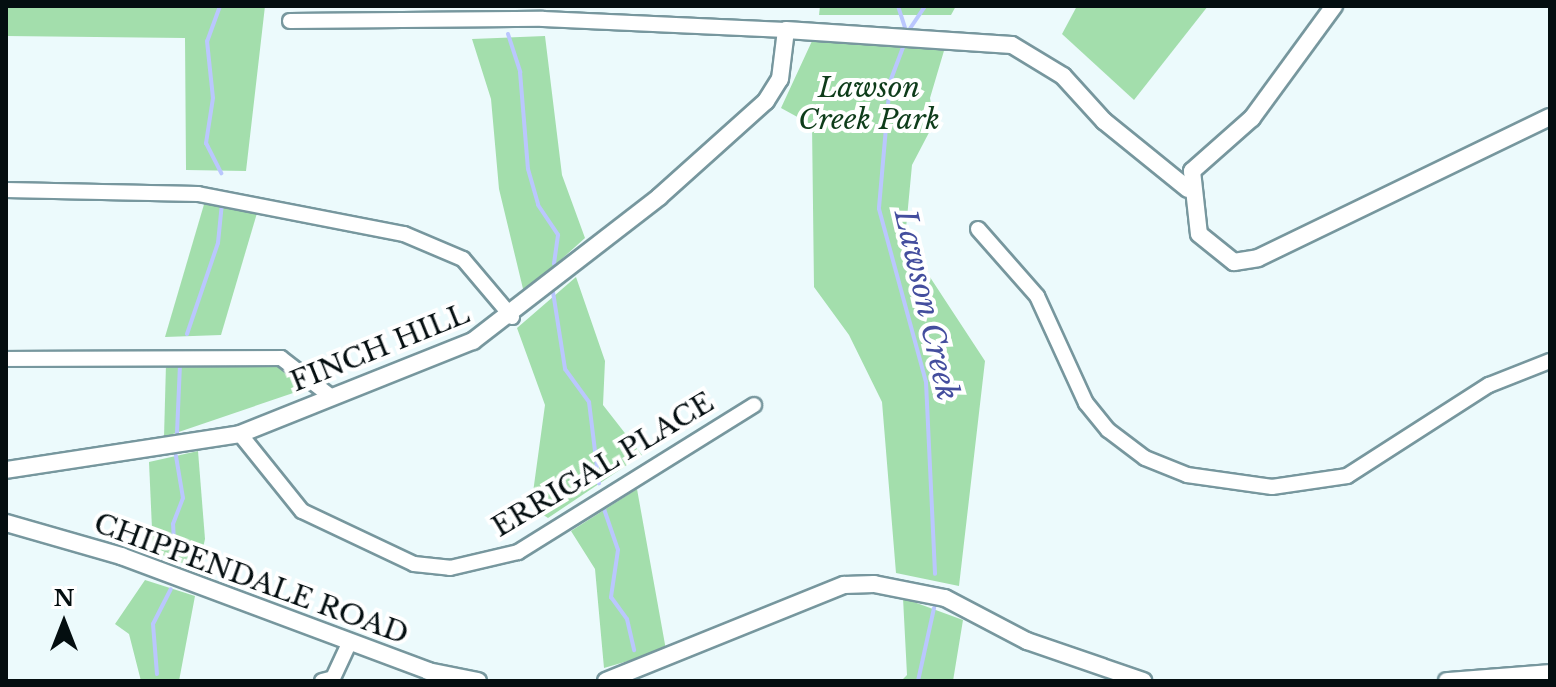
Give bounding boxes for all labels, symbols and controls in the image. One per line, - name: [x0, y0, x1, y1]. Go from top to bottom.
- park label: Lawson Creek Park: [798, 71, 940, 137]
- water label: Lawson Creek: [886, 206, 966, 404]
- street label: FINCH HILL: [286, 297, 474, 399]
- street label: ERRIGAL PLACE: [486, 385, 720, 545]
- street label: CHIPPENDALE ROAD: [89, 506, 413, 652]
- north arrow: [24, 583, 104, 663]
- text: N: [54, 585, 74, 612]

